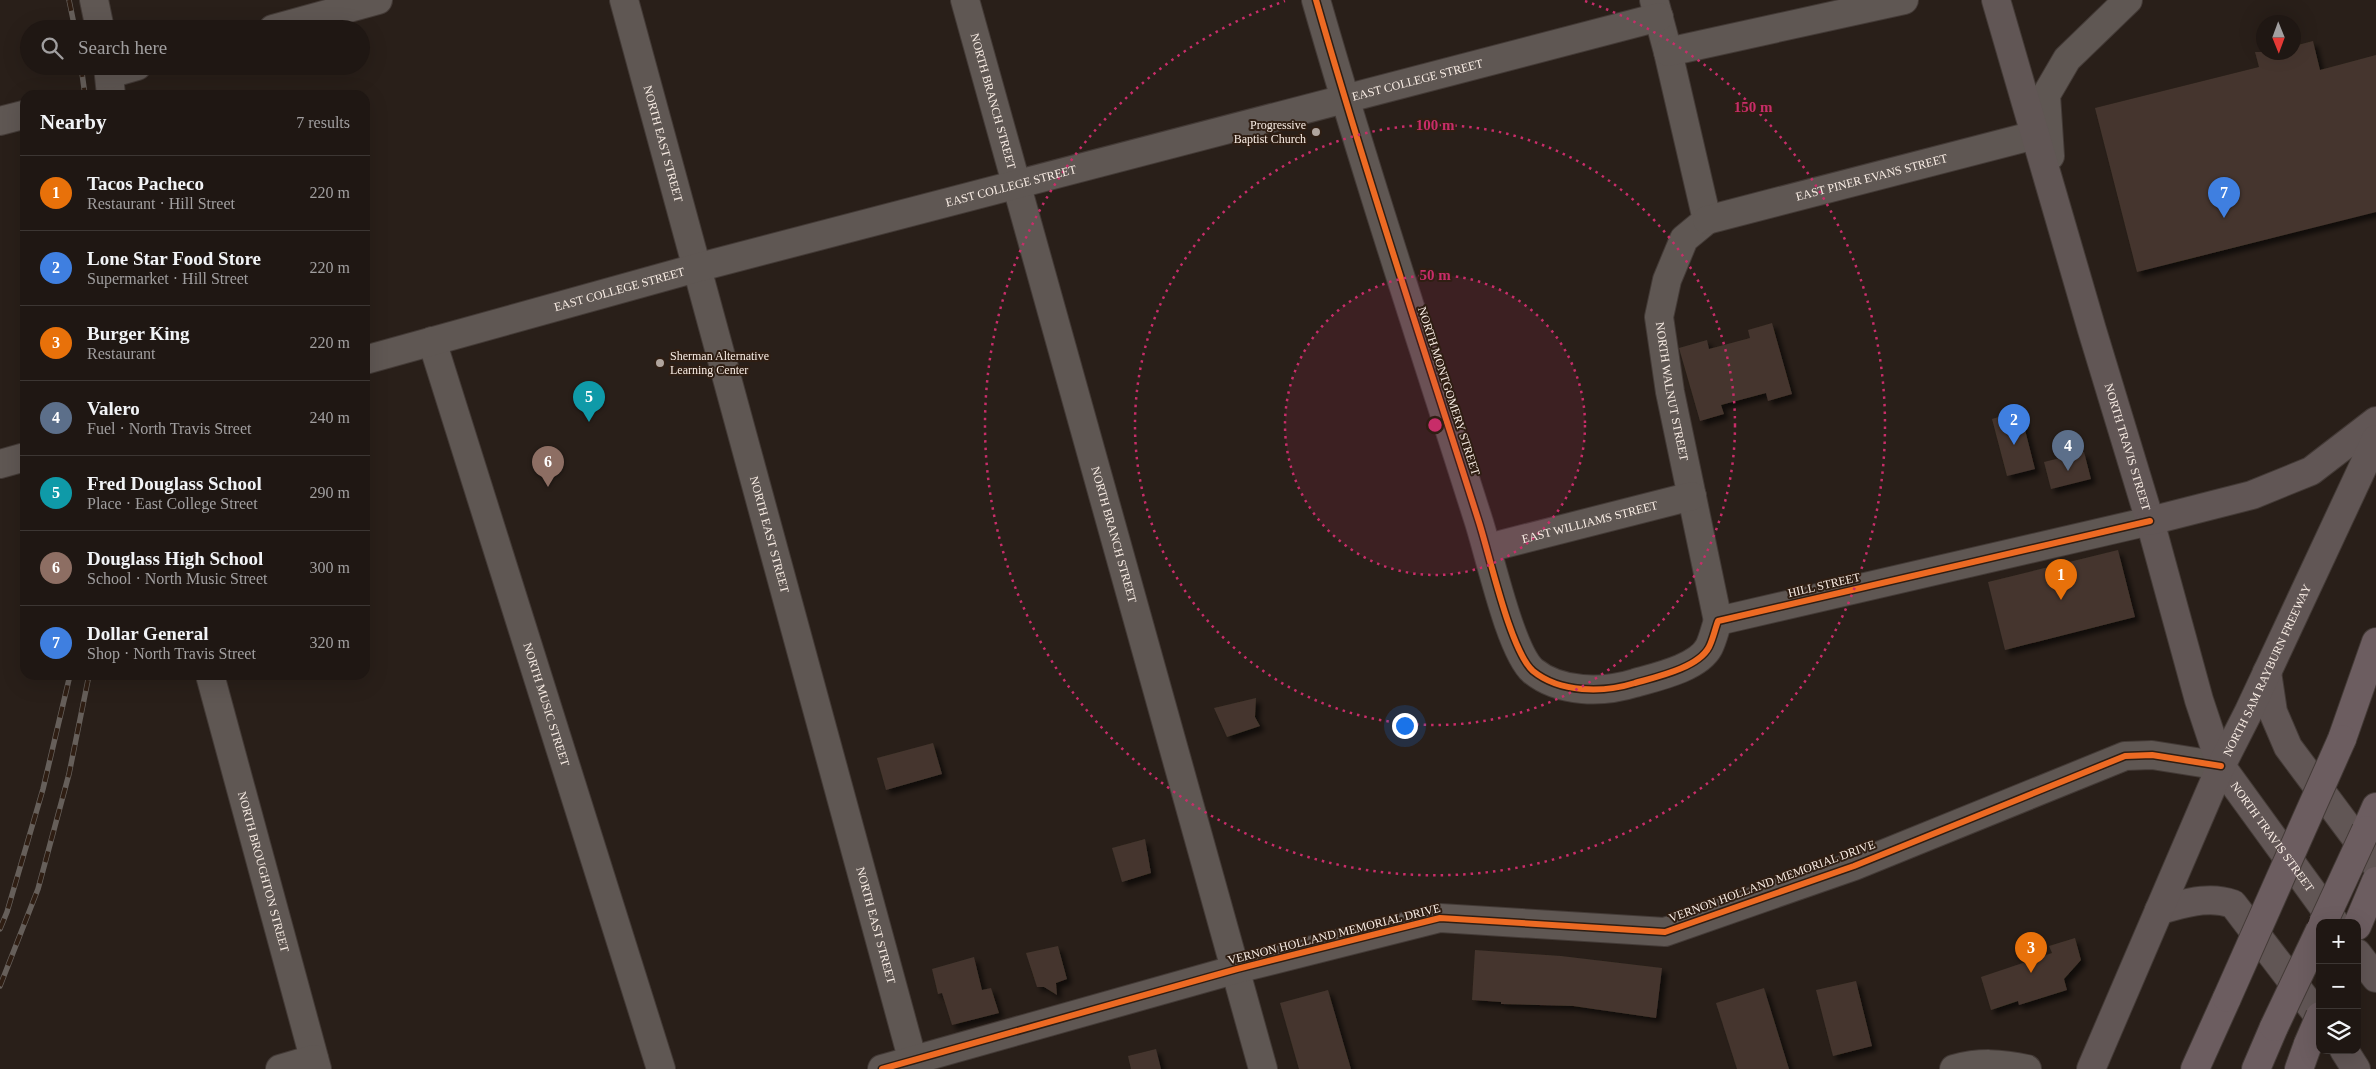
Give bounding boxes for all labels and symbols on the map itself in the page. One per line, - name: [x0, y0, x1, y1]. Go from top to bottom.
- north arrow: [2256, 15, 2301, 60]
- street label: NORTH BRANCH STREET: [968, 31, 1019, 171]
- street label: EAST COLLEGE STREET: [1350, 56, 1485, 104]
- street label: NORTH EAST STREET: [641, 84, 686, 204]
- text: 150 m: [1734, 99, 1773, 115]
- text: 100 m: [1416, 117, 1455, 133]
- place label: Progressive Baptist Church: [1234, 118, 1306, 146]
- marker: Progressive Baptist Church: [1310, 126, 1322, 138]
- street label: EAST PINER EVANS STREET: [1794, 151, 1950, 204]
- street label: EAST COLLEGE STREET: [944, 162, 1078, 210]
- pin: 7: [2208, 177, 2240, 218]
- street label: EAST COLLEGE STREET: [553, 264, 687, 314]
- text: 50 m: [1419, 267, 1451, 283]
- street label: NORTH MONTGOMERY STREET: [1415, 305, 1483, 478]
- street label: NORTH WALNUT STREET: [1653, 321, 1691, 463]
- place label: Sherman Alternative Learning Center: [670, 349, 769, 377]
- marker: Sherman Alternative Learning Center: [654, 357, 666, 369]
- pin: 5: [573, 381, 605, 422]
- street label: NORTH TRAVIS STREET: [2102, 382, 2154, 513]
- pin: 2: [1998, 404, 2030, 445]
- centre of rings: [1426, 416, 1444, 434]
- pin: 4: [2052, 430, 2084, 471]
- pin: 6: [532, 446, 564, 487]
- street label: NORTH BRANCH STREET: [1088, 465, 1140, 605]
- street label: NORTH EAST STREET: [747, 475, 792, 595]
- street label: EAST WILLIAMS STREET: [1520, 498, 1660, 546]
- pin: 1: [2045, 559, 2077, 600]
- street label: HILL STREET: [1786, 570, 1862, 600]
- street label: NORTH SAM RAYBURN FREEWAY: [2220, 582, 2314, 759]
- street label: NORTH MUSIC STREET: [520, 641, 573, 769]
- your location: [1392, 713, 1418, 739]
- street label: NORTH TRAVIS STREET: [2228, 779, 2317, 895]
- street label: NORTH BROUGHTON STREET: [235, 790, 292, 954]
- street label: VERNON HOLLAND MEMORIAL DRIVE: [1667, 837, 1877, 925]
- street label: NORTH EAST STREET: [853, 865, 899, 986]
- street label: VERNON HOLLAND MEMORIAL DRIVE: [1226, 901, 1442, 967]
- pin: 3: [2015, 932, 2047, 973]

